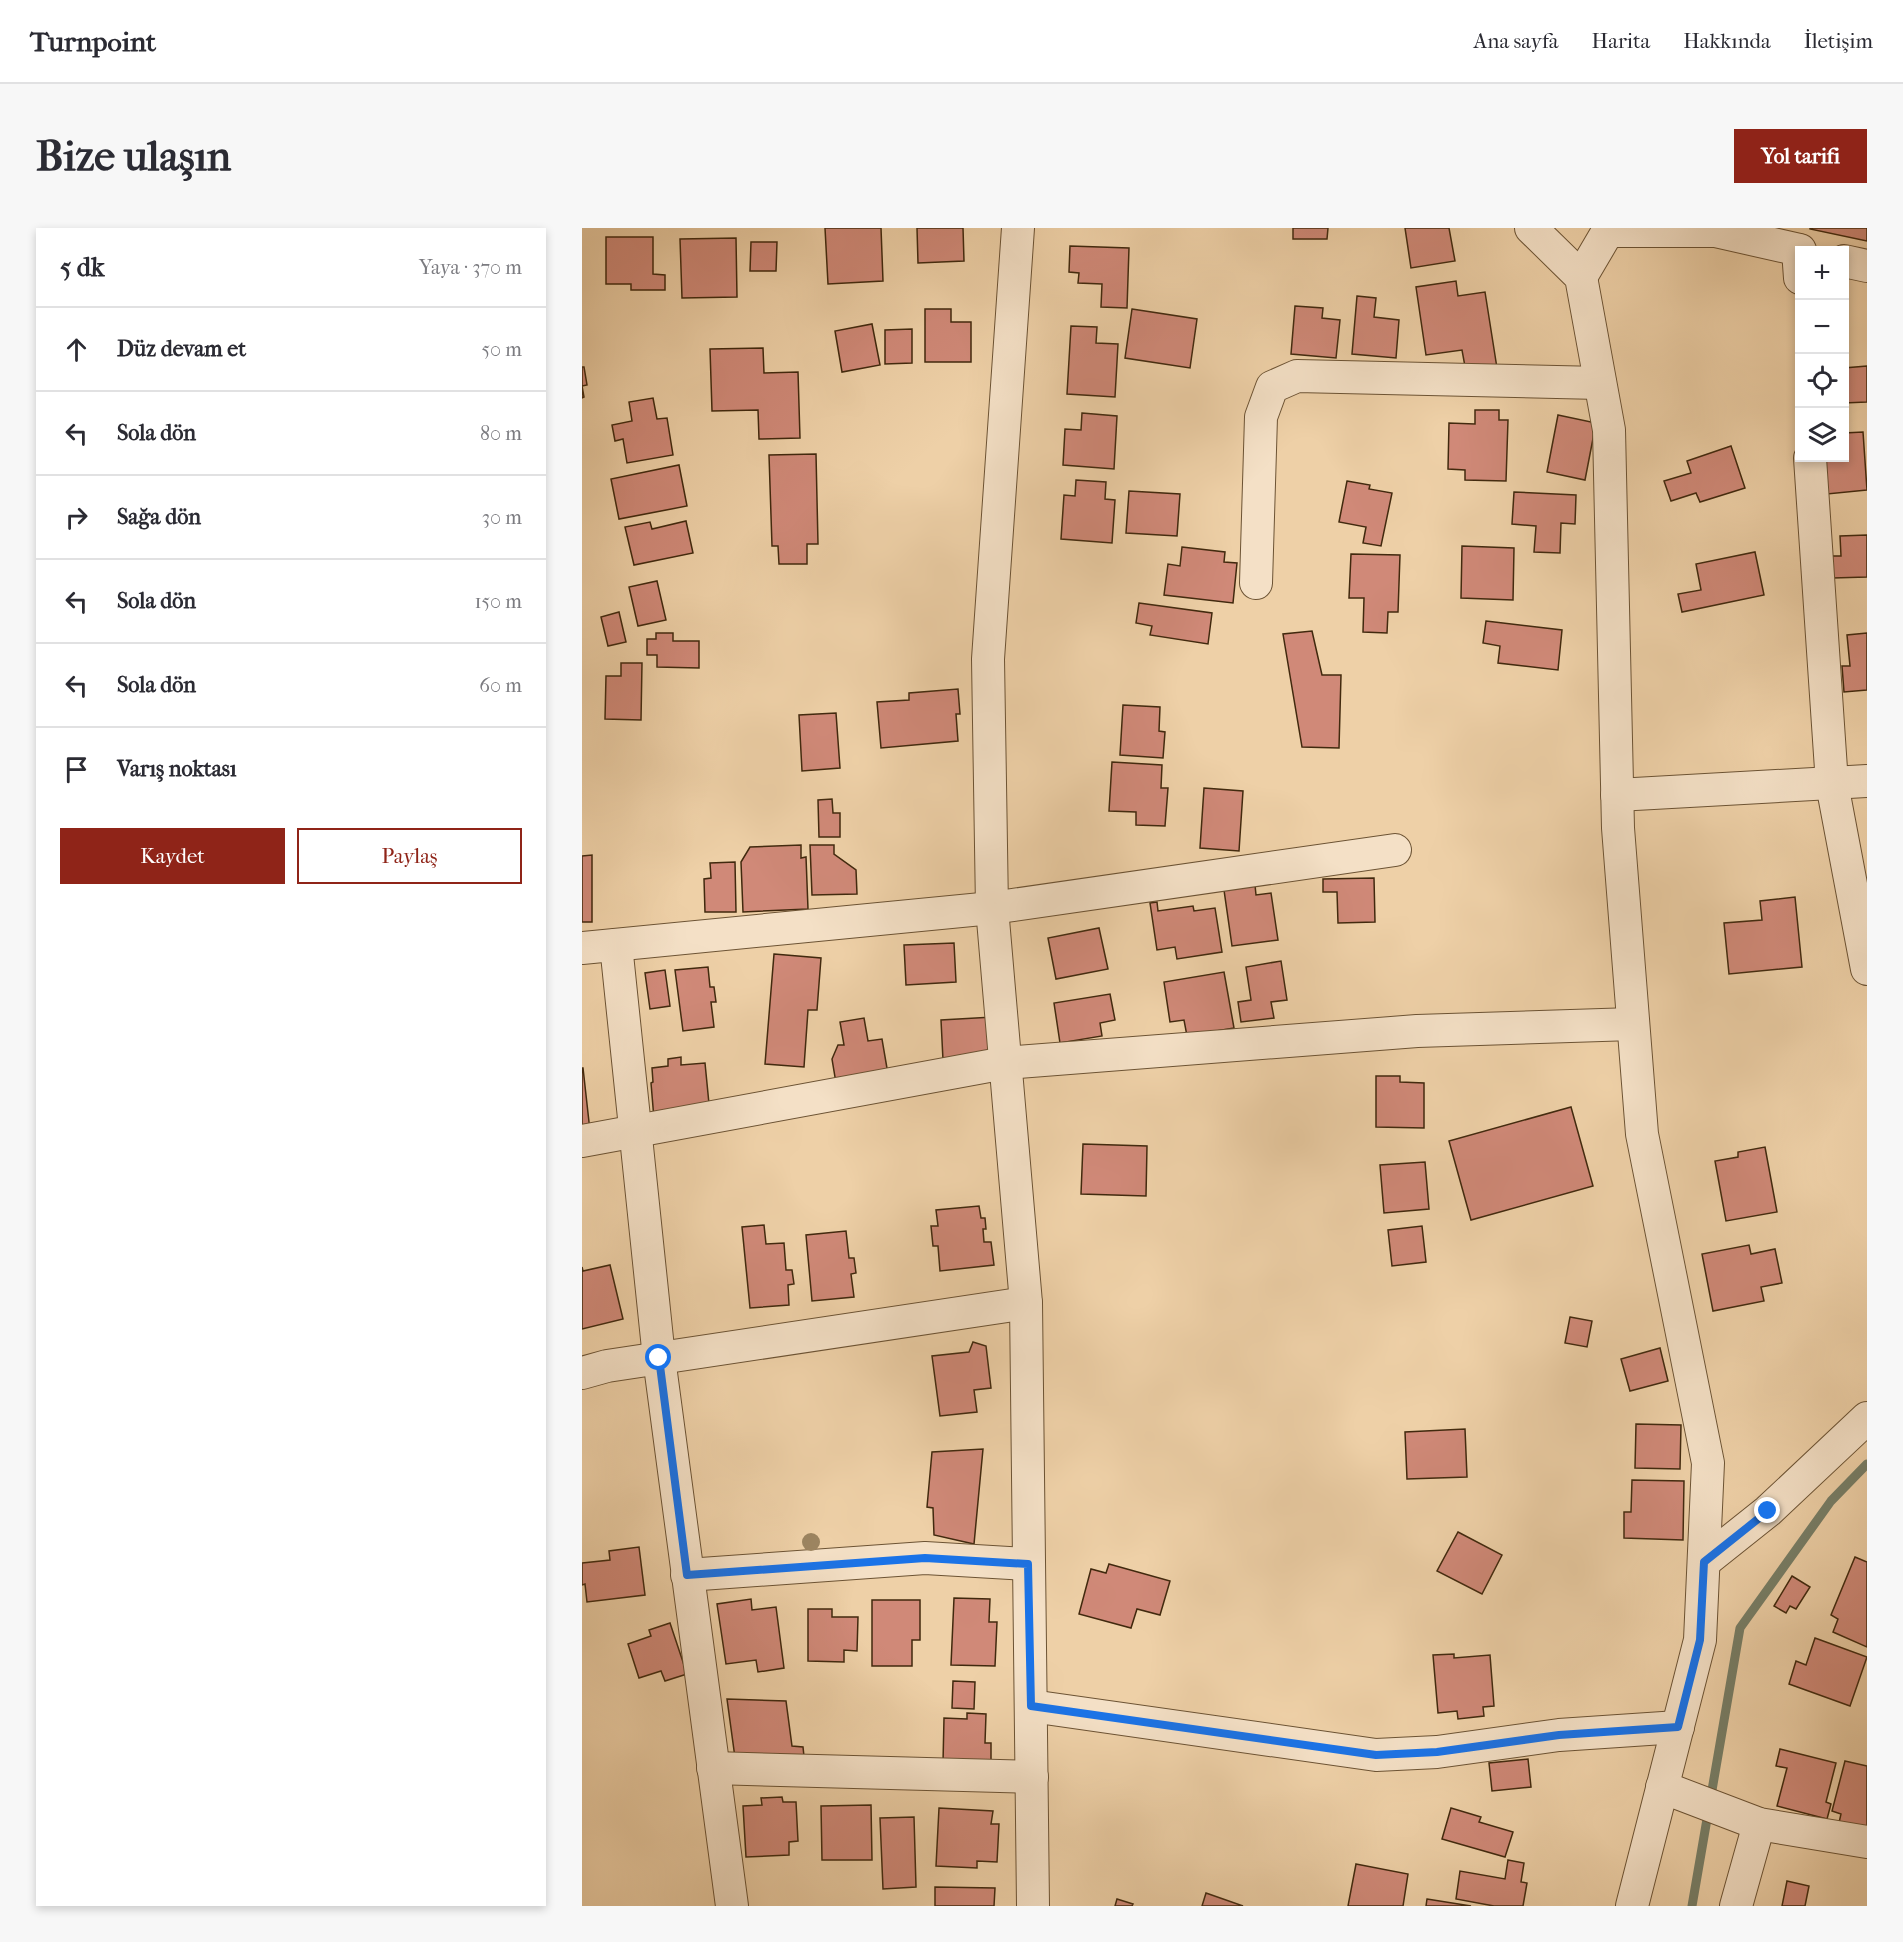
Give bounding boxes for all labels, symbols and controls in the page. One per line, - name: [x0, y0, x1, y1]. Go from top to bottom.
- text: Turnpoint: [30, 25, 156, 58]
- text: Ana sayfa: [1474, 29, 1559, 53]
- text: Harita: [1592, 29, 1650, 53]
- text: Hakkında: [1683, 29, 1771, 53]
- text: İletişim: [1804, 29, 1873, 53]
- button: Yol tarifi: [1734, 129, 1867, 183]
- text: Bize ulaşın: [36, 132, 231, 181]
- map controls: [1795, 246, 1849, 462]
- button: +: [1795, 246, 1849, 300]
- text: 5 dk: [60, 252, 104, 283]
- text: Yaya · 370 m: [419, 256, 522, 279]
- button: −: [1795, 300, 1849, 354]
- icon: ahead: [60, 333, 93, 366]
- text: Düz devam et: [117, 336, 246, 362]
- text: 50 m: [481, 338, 522, 361]
- button: locate: [1795, 354, 1849, 408]
- button: layers: [1795, 408, 1849, 462]
- icon: left: [60, 417, 93, 450]
- text: Sola dön: [117, 420, 196, 446]
- text: 80 m: [480, 422, 522, 445]
- icon: right: [60, 501, 93, 534]
- text: Sağa dön: [117, 504, 201, 530]
- text: 30 m: [482, 506, 522, 529]
- icon: left: [60, 585, 93, 618]
- text: Sola dön: [117, 588, 196, 614]
- text: 150 m: [474, 590, 522, 613]
- icon: left: [60, 669, 93, 702]
- text: Sola dön: [117, 672, 196, 698]
- text: 60 m: [479, 674, 522, 697]
- icon: arrive: [60, 753, 93, 786]
- text: Varış noktası: [117, 756, 236, 782]
- button: Kaydet: [60, 828, 285, 884]
- button: Paylaş: [297, 828, 522, 884]
- route start: [645, 1344, 671, 1370]
- route end: [1754, 1497, 1780, 1523]

